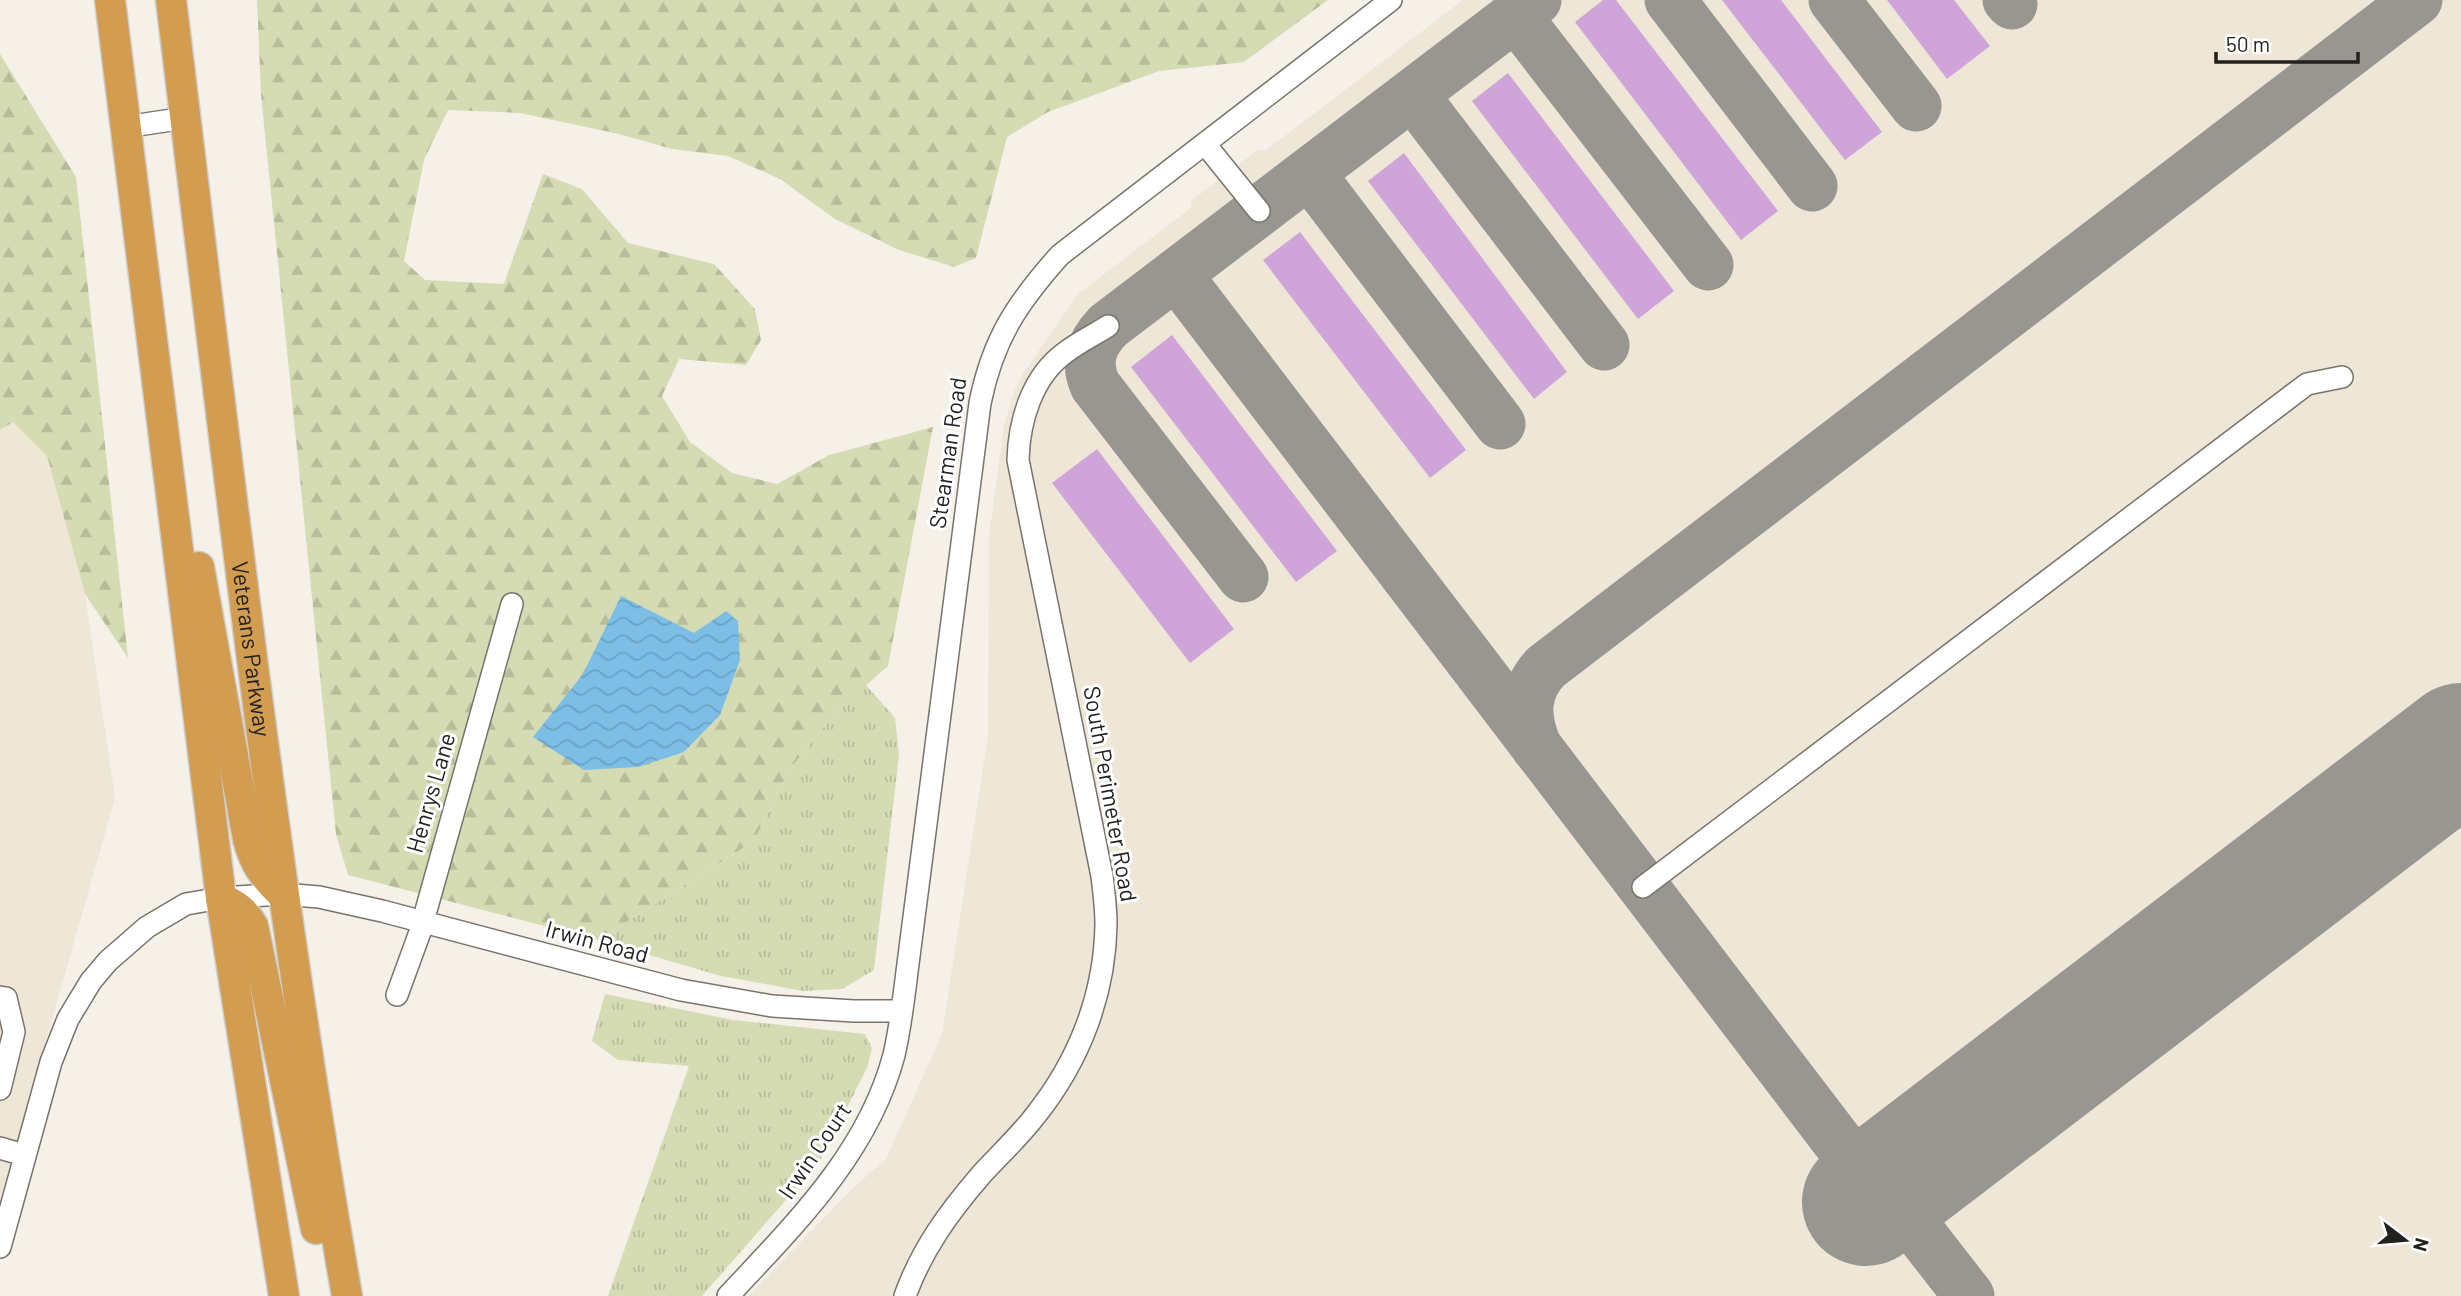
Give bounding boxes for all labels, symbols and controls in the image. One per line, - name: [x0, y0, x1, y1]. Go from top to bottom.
- scale bar: [2216, 21, 2358, 65]
- text: 50 m: [2226, 31, 2270, 56]
- street label: Stearman Road: [923, 375, 971, 530]
- street label: Veterans Parkway: [227, 560, 277, 739]
- street label: South Perimeter Road: [1078, 684, 1144, 904]
- street label: Henrys Lane: [400, 729, 461, 856]
- street label: Irwin Road: [543, 914, 652, 968]
- street label: Irwin Court: [772, 1097, 857, 1204]
- north arrow: [2370, 1205, 2440, 1275]
- text: N: [2409, 1236, 2435, 1254]

